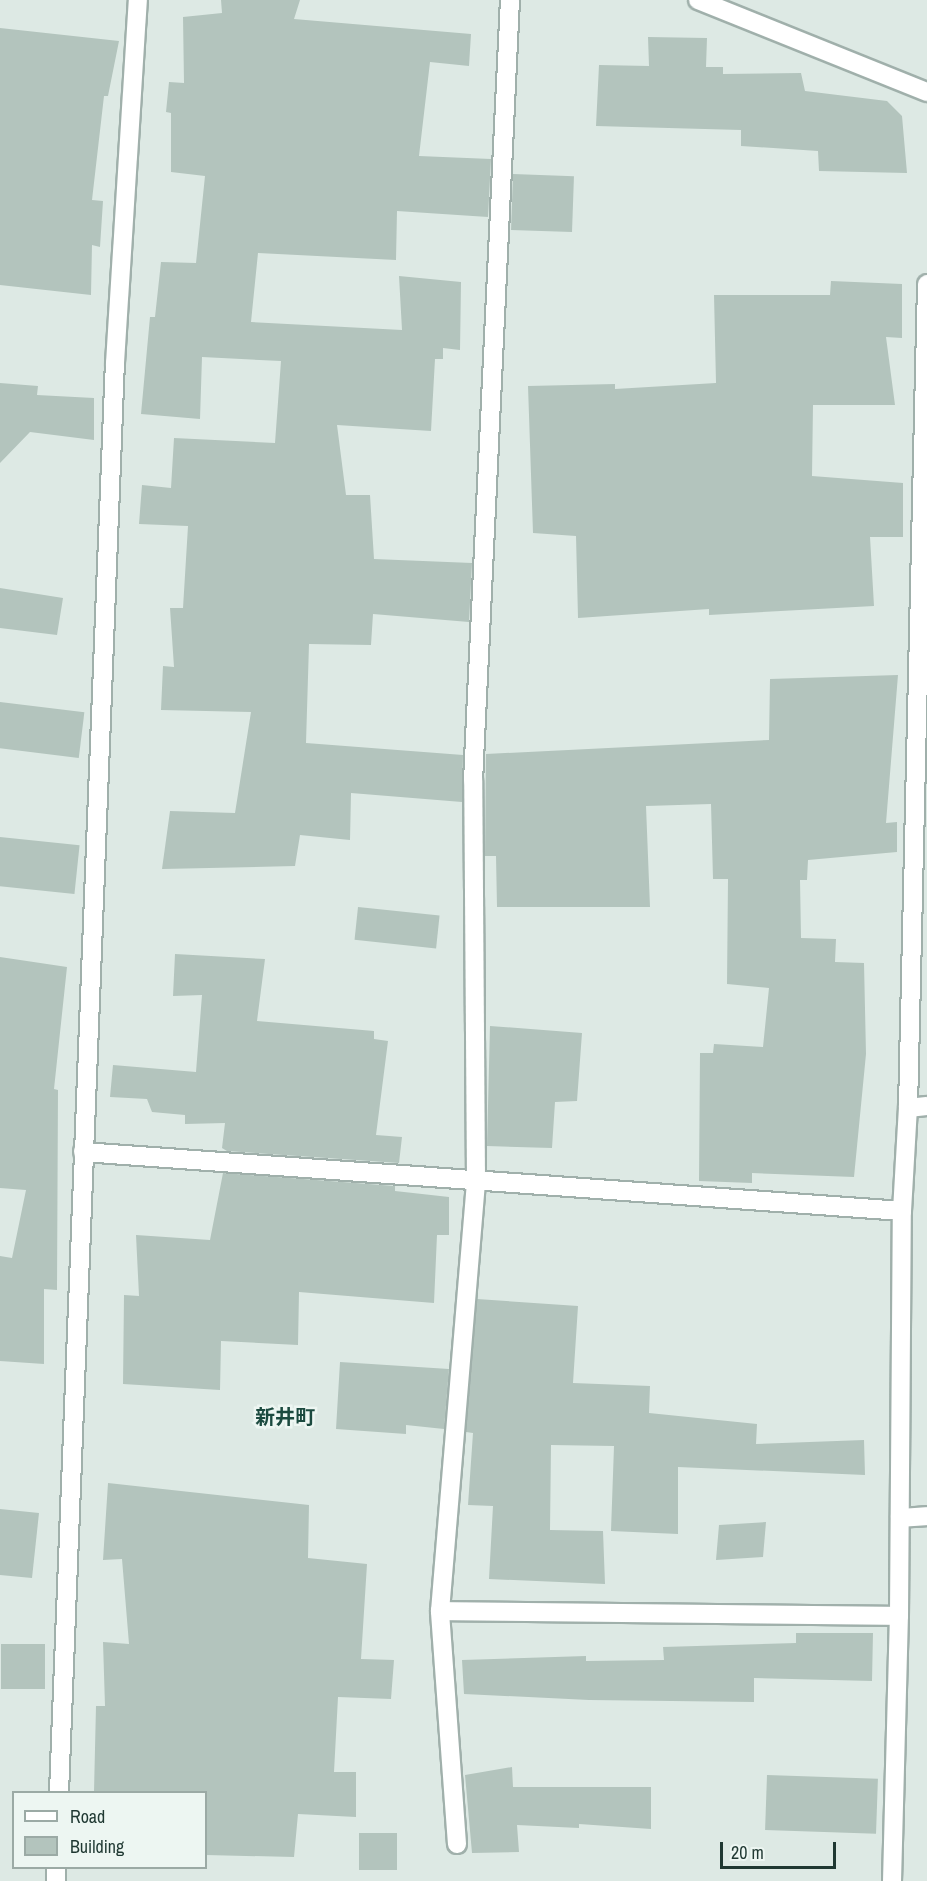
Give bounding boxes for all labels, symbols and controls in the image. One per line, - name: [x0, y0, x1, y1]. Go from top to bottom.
- district label: 新井町: [255, 1404, 315, 1428]
- legend: [12, 1791, 207, 1869]
- text: Road: [70, 1804, 105, 1829]
- scale bar: [723, 1830, 838, 1868]
- text: Building: [70, 1834, 124, 1859]
- text: 20 m: [731, 1840, 764, 1865]

